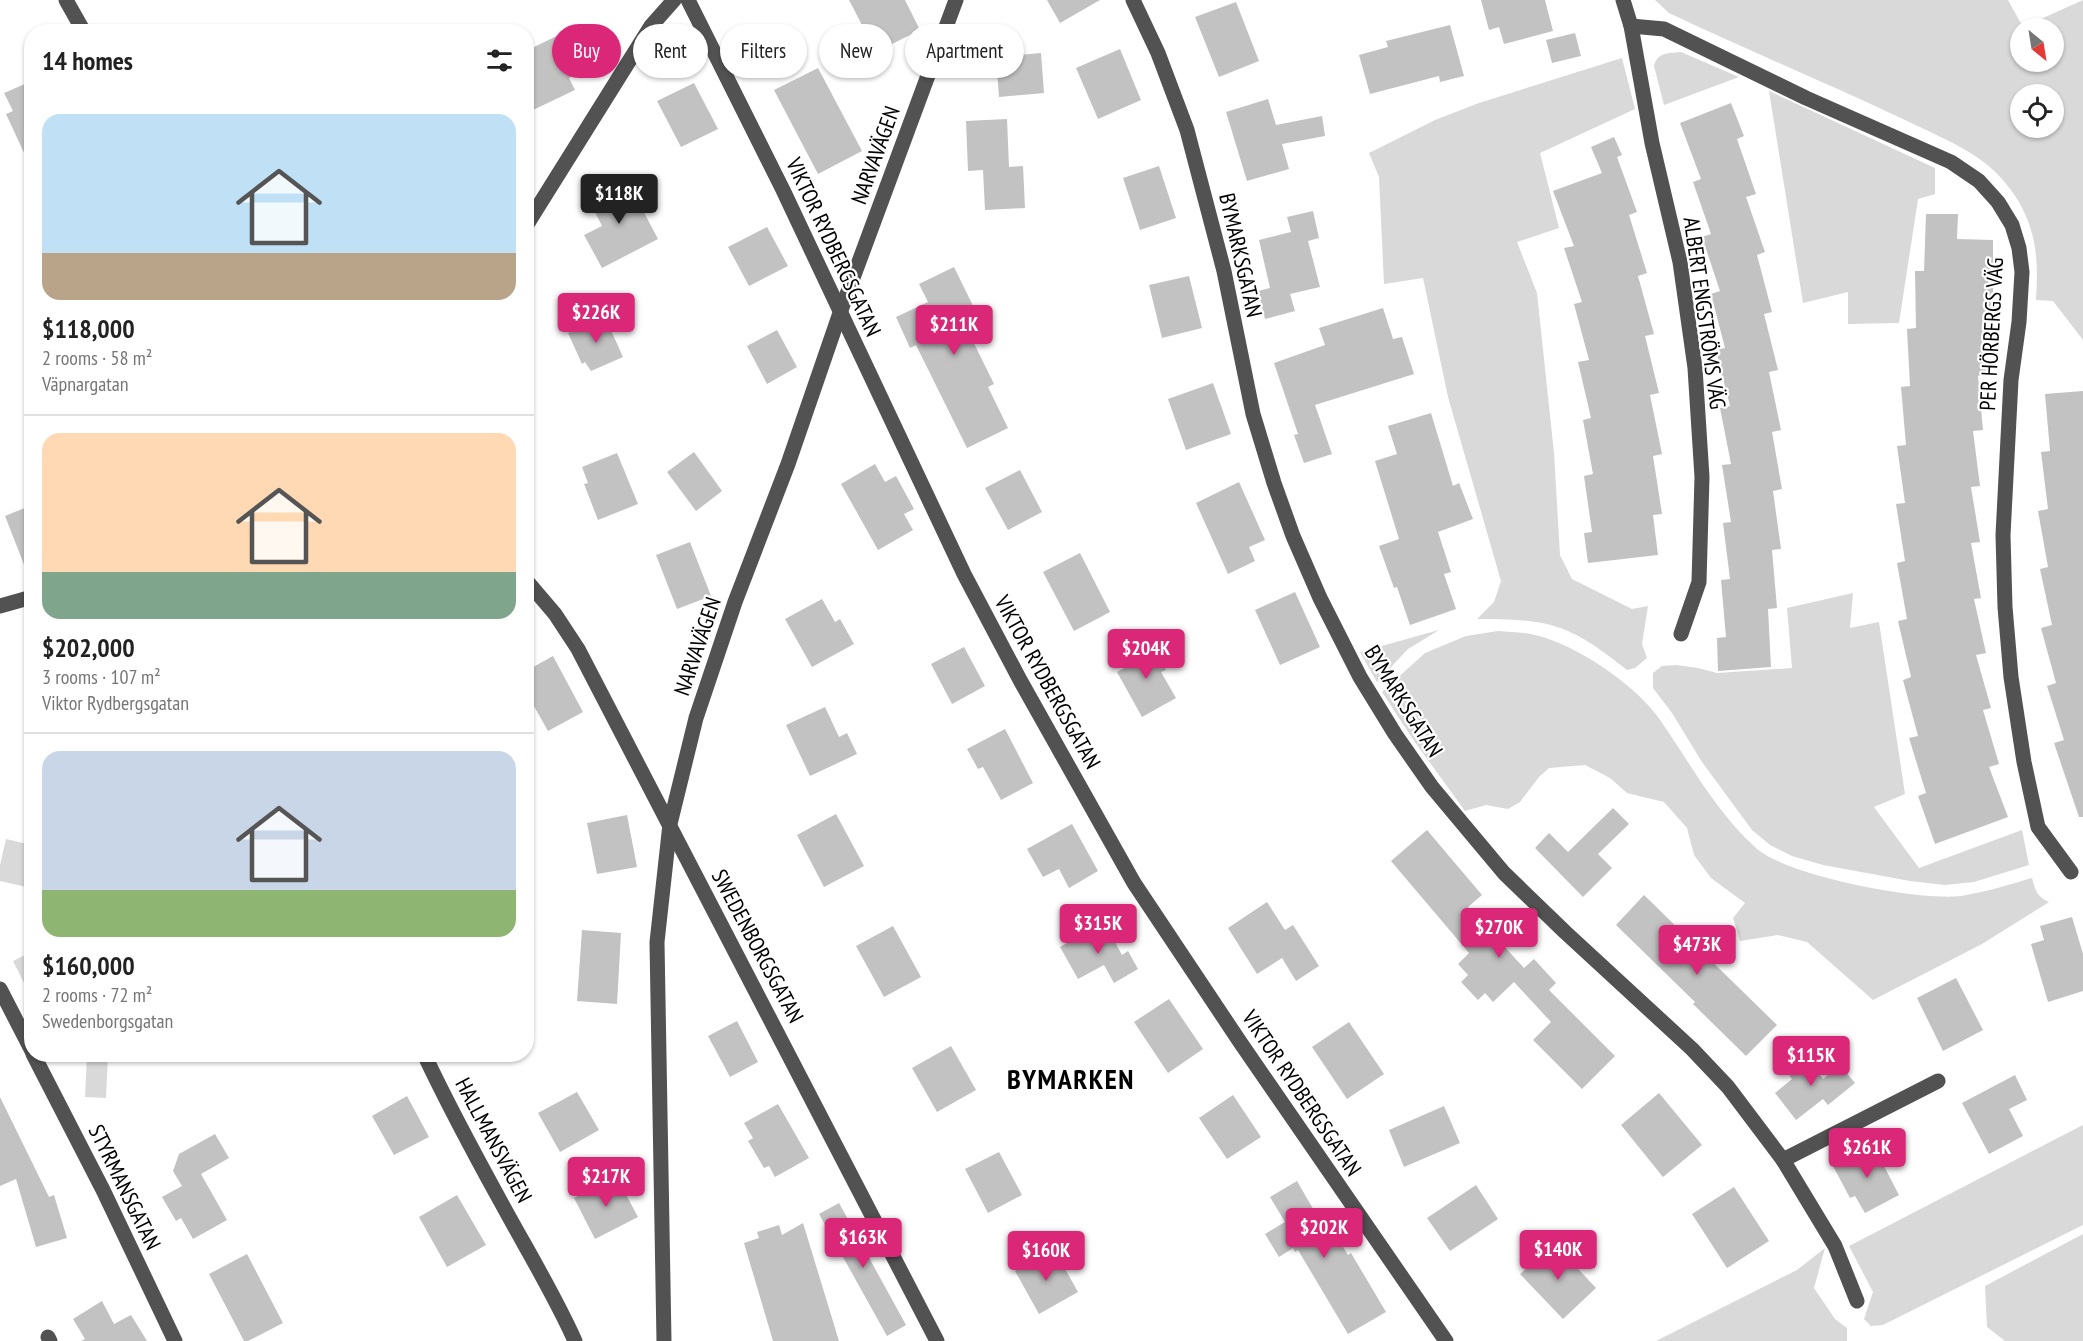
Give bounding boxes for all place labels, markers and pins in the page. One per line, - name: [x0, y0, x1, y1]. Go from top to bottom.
- pin: $118K: [577, 174, 661, 225]
- pin: $226K: [554, 293, 638, 344]
- pin: $211K: [912, 305, 996, 356]
- pin: $204K: [1104, 629, 1188, 680]
- pin: $315K: [1056, 904, 1140, 955]
- pin: $270K: [1457, 908, 1541, 959]
- pin: $473K: [1655, 925, 1739, 976]
- pin: $115K: [1769, 1036, 1853, 1087]
- pin: $261K: [1825, 1128, 1909, 1179]
- pin: $217K: [564, 1157, 648, 1208]
- pin: $202K: [1282, 1208, 1366, 1259]
- pin: $163K: [821, 1218, 905, 1269]
- pin: $140K: [1516, 1230, 1600, 1281]
- pin: $160K: [1004, 1231, 1088, 1282]

